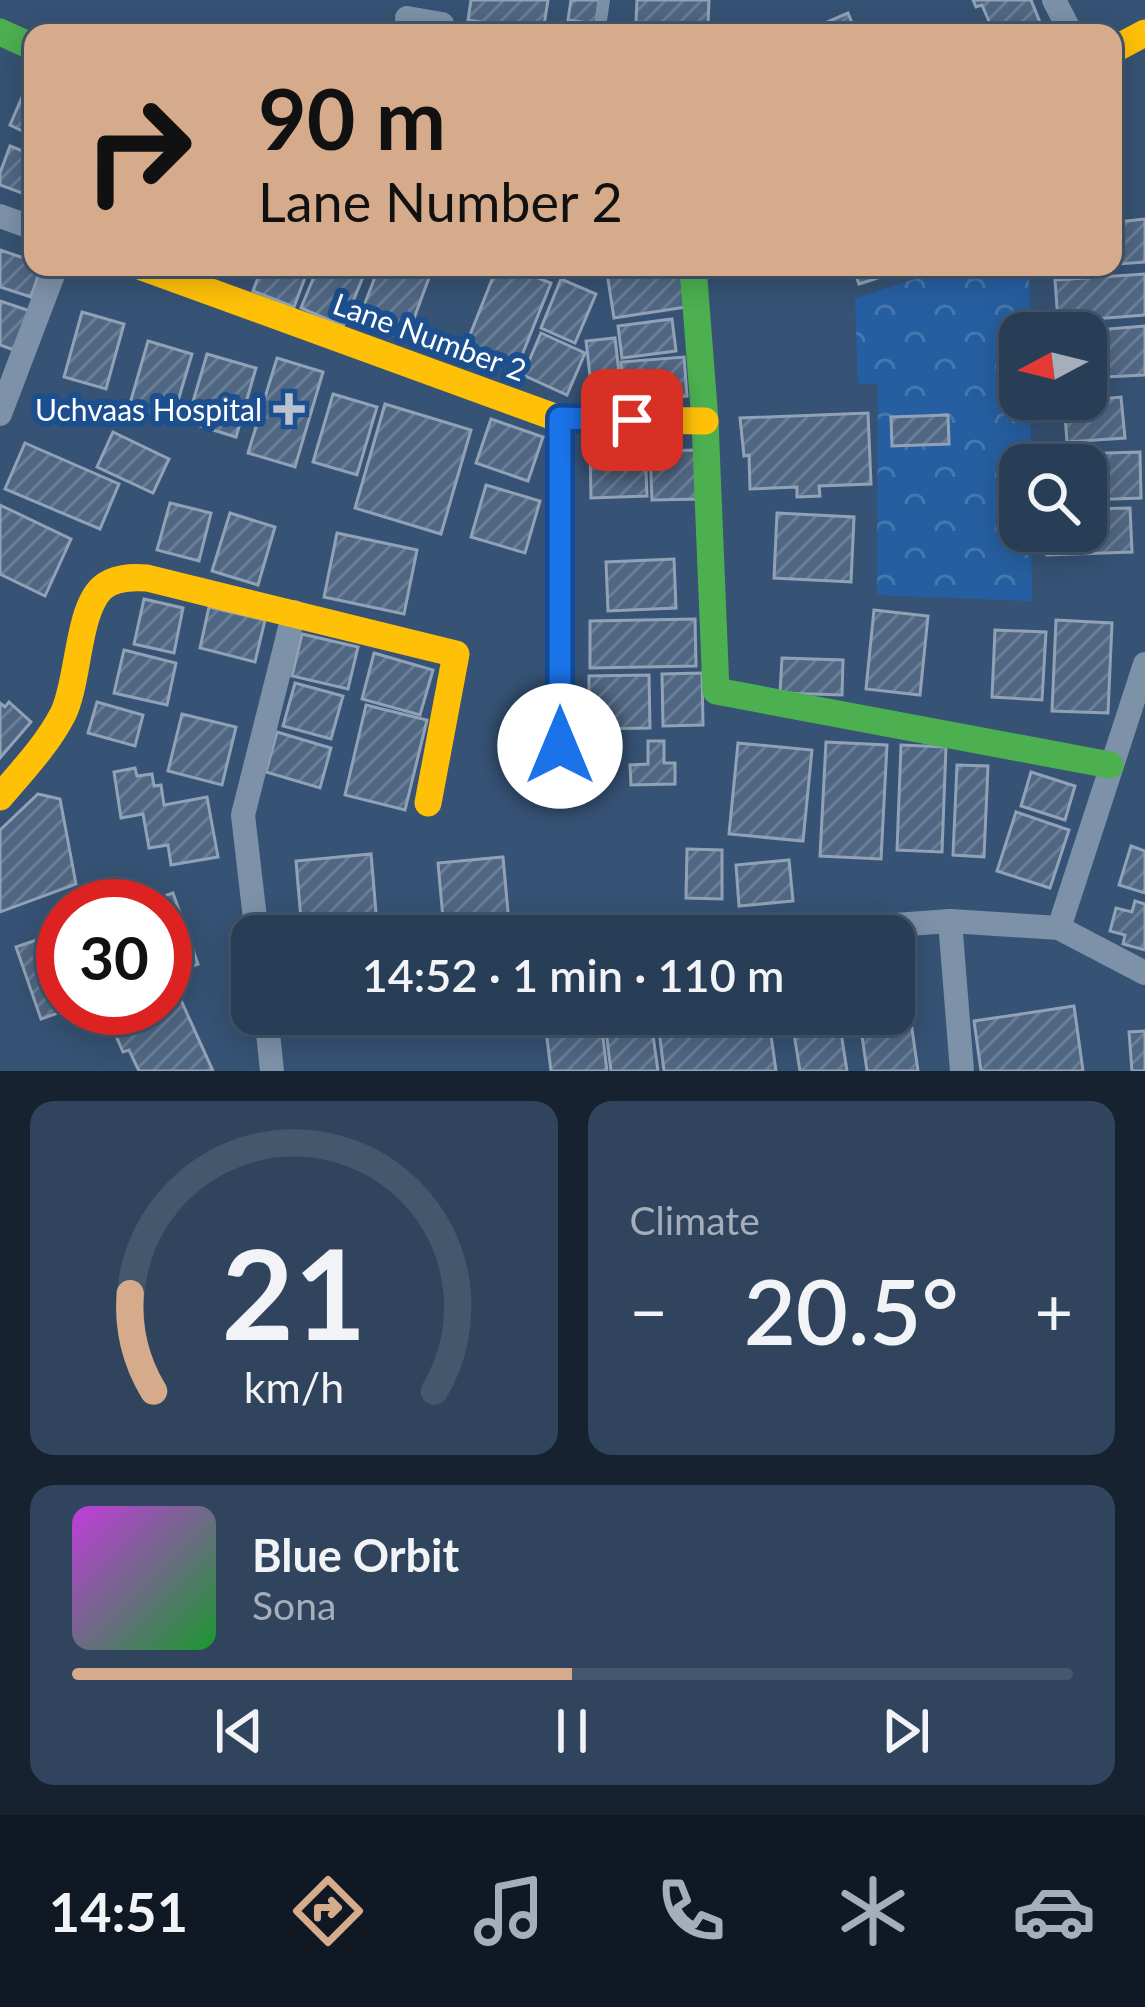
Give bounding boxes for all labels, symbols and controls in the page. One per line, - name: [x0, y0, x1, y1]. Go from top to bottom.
- text: 90 m: [258, 67, 446, 168]
- icon: right: [60, 72, 216, 228]
- text: Lane Number 2: [258, 169, 623, 234]
- street label: Lane Number 2: [329, 284, 531, 388]
- north arrow: [999, 312, 1107, 420]
- map controls: [999, 312, 1107, 552]
- pin: [581, 369, 683, 471]
- icon: arrive: [599, 387, 665, 453]
- place label: Uchvaas Hospital: [35, 391, 262, 427]
- marker: Uchvaas Hospital: [273, 393, 305, 425]
- button: search: [999, 444, 1107, 552]
- position arrow: [497, 683, 623, 809]
- speed limit sign: 30: [36, 879, 192, 1035]
- text: 14:52 · 1 min · 110 m: [362, 948, 784, 1002]
- text: Climate: [630, 1197, 760, 1243]
- text: 21: [221, 1217, 366, 1367]
- text: 20.5°: [744, 1256, 959, 1364]
- text: −: [630, 1271, 668, 1350]
- text: +: [1035, 1271, 1073, 1350]
- text: km/h: [244, 1361, 344, 1412]
- text: Blue Orbit: [252, 1528, 459, 1582]
- text: Sona: [252, 1582, 336, 1628]
- icon: previous: [206, 1698, 272, 1764]
- icon: pause: [539, 1698, 605, 1764]
- icon: next: [873, 1698, 939, 1764]
- icon: directions: [286, 1869, 370, 1953]
- icon: music: [467, 1869, 551, 1953]
- icon: phone: [649, 1869, 733, 1953]
- icon: climate: [831, 1869, 915, 1953]
- icon: car: [1012, 1869, 1096, 1953]
- text: 14:51: [49, 1879, 188, 1944]

